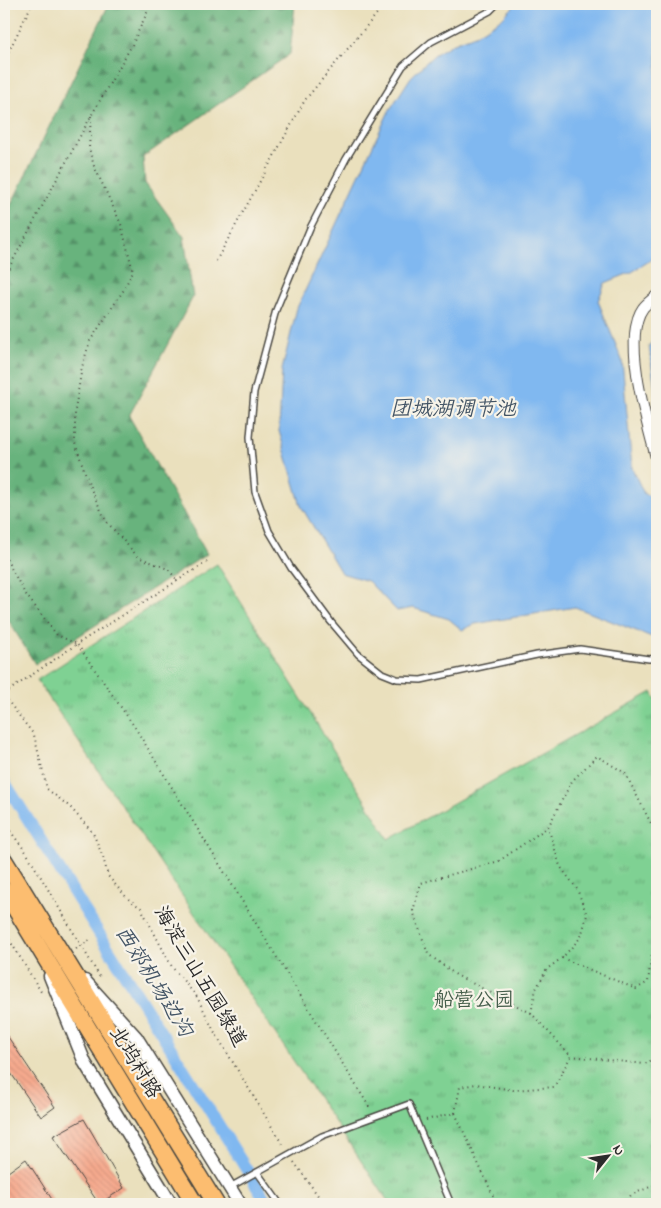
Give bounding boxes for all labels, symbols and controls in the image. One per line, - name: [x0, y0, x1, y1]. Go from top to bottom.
- water label: 团城湖调节池: [390, 395, 517, 425]
- street label: 海淀三山五园绿道: [145, 901, 253, 1053]
- water label: 西郊机场边沟: [107, 921, 200, 1045]
- park label: 船营公园: [434, 987, 514, 1016]
- street label: 北坞村路: [101, 1021, 168, 1106]
- north arrow: [584, 1130, 634, 1180]
- text: N: [607, 1141, 629, 1160]

